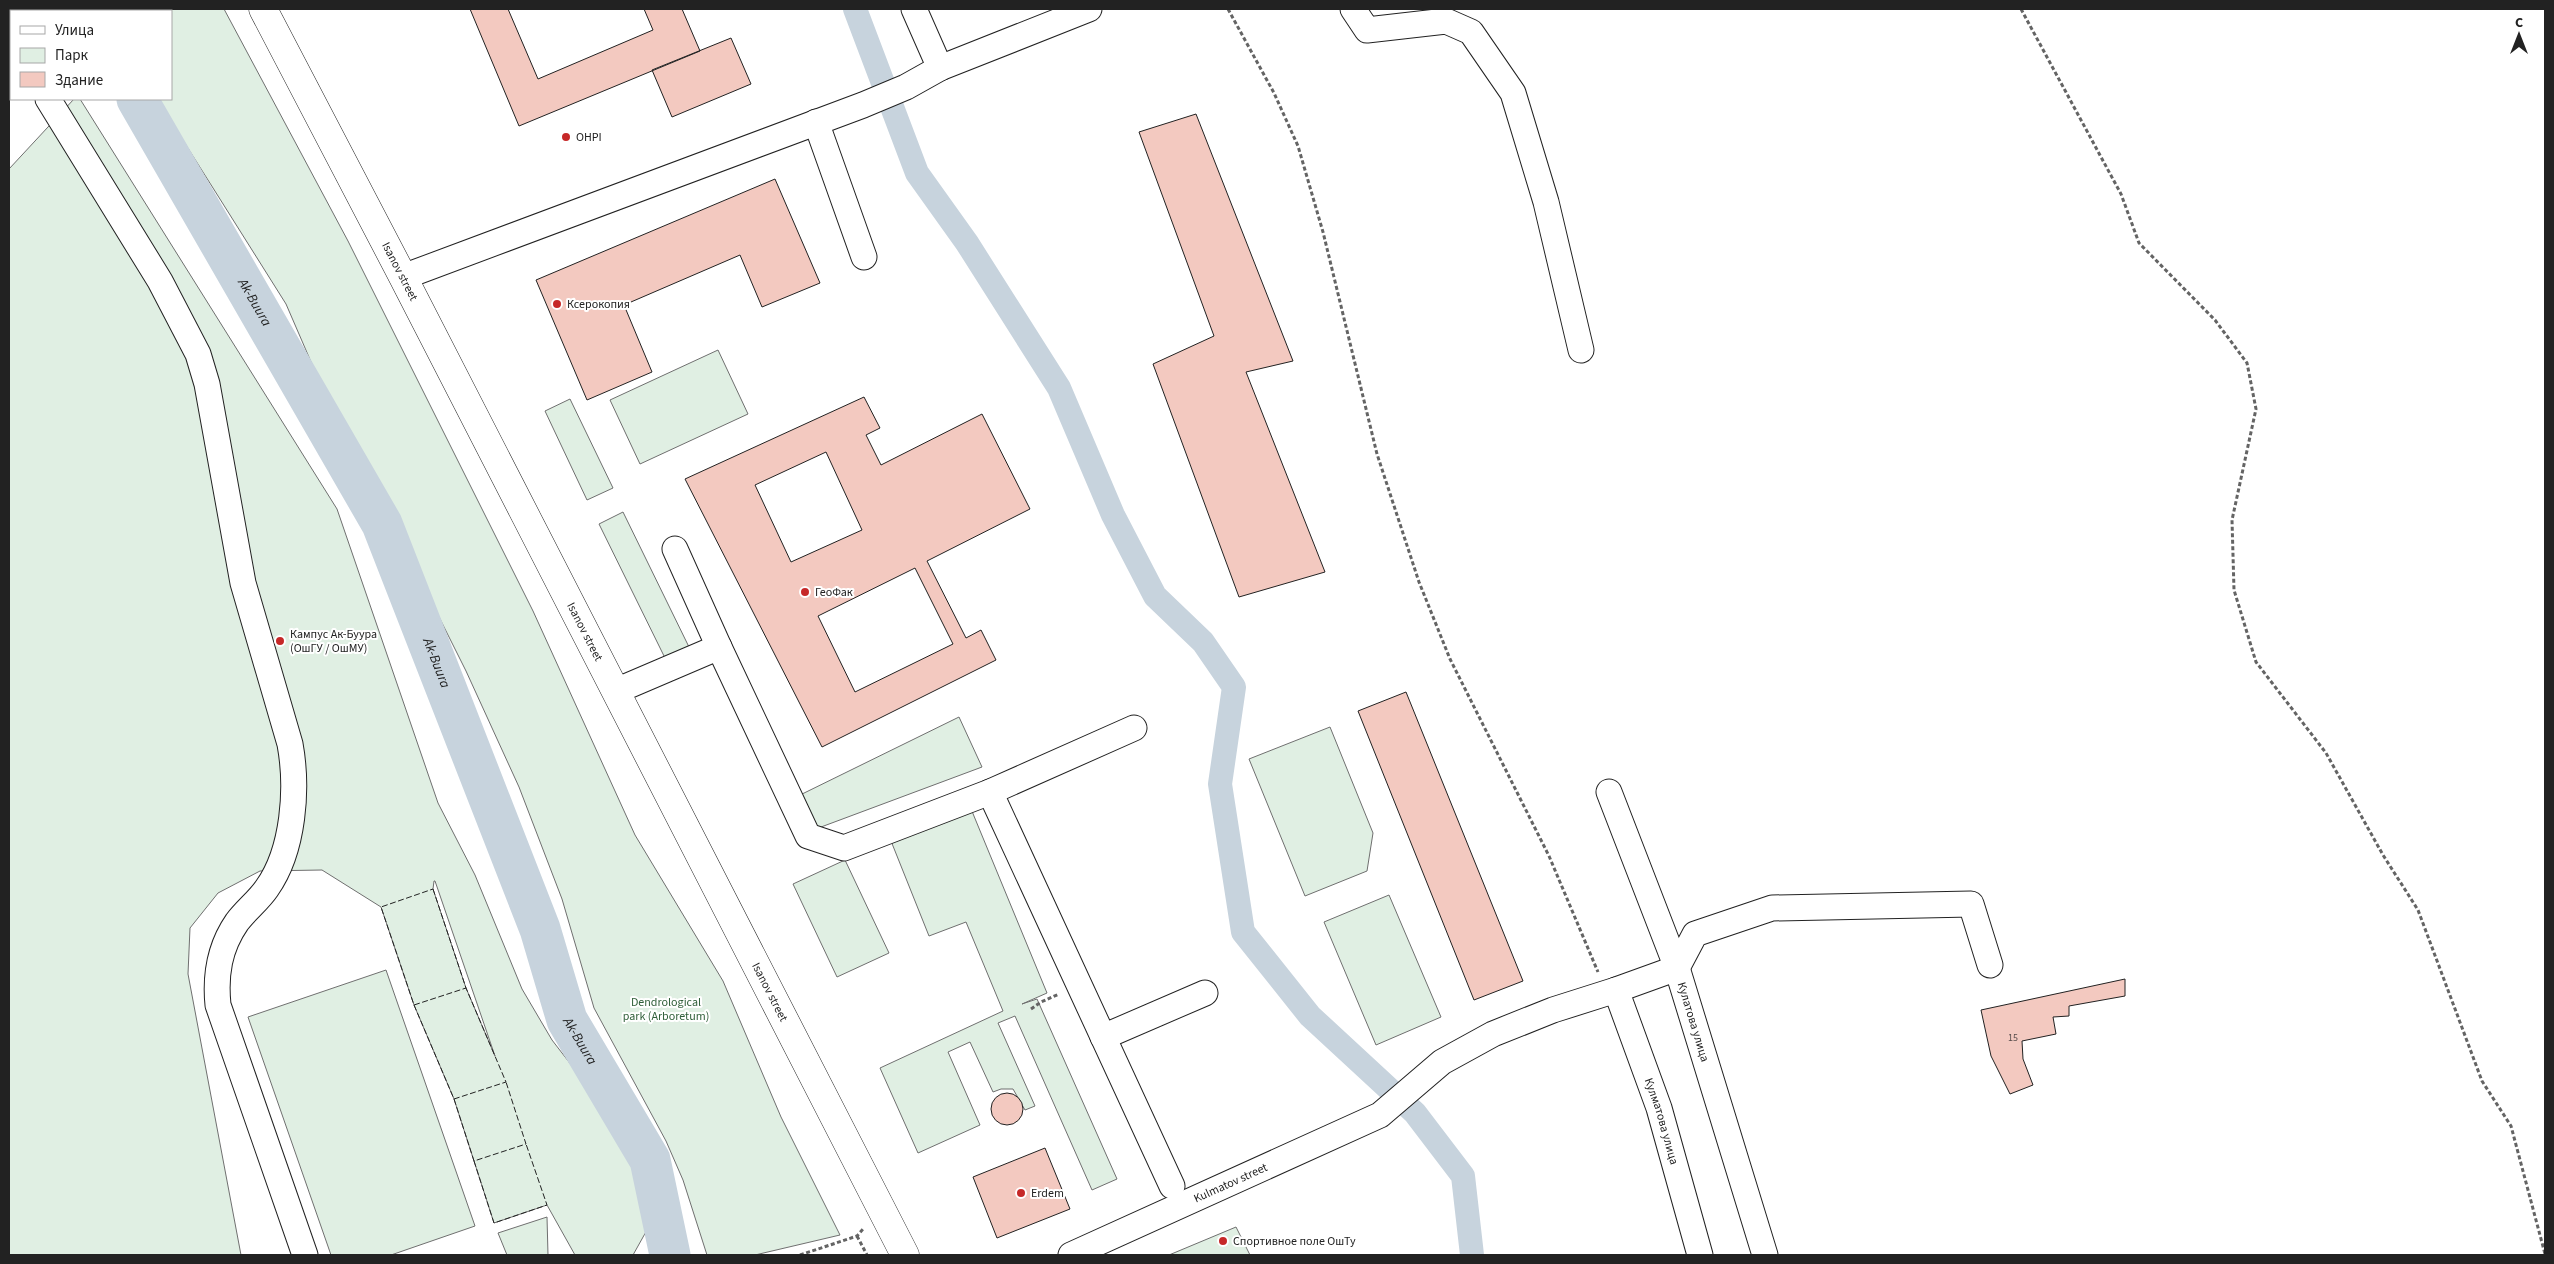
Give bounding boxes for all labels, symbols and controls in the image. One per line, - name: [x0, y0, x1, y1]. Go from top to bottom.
- legend: [10, 10, 172, 100]
- north arrow: [2494, 10, 2544, 60]
- text: С: [2515, 13, 2523, 33]
- text: Улица: [55, 20, 94, 41]
- text: Парк: [55, 45, 89, 66]
- text: Здание: [55, 70, 103, 91]
- place label: OHPI: [576, 129, 602, 146]
- marker: OHPI: [560, 131, 572, 143]
- street label: Isanov street: [378, 239, 422, 304]
- water label: Ak-Buura: [232, 274, 276, 331]
- place label: Ксерокопия: [567, 296, 630, 313]
- marker: Ксерокопия: [551, 298, 563, 310]
- place label: ГеоФак: [815, 584, 853, 601]
- marker: ГеоФак: [799, 586, 811, 598]
- street label: Isanov street: [563, 599, 607, 664]
- place label: Кампус Ак-Буура (ОшГУ / ОшМУ): [290, 626, 377, 657]
- water label: Ak-Buura: [417, 634, 455, 692]
- marker: Кампус Ак-Буура (ОшГУ / ОшМУ): [274, 635, 286, 647]
- street label: Isanov street: [748, 960, 792, 1024]
- street label: Кулатова улица: [1673, 980, 1714, 1064]
- park label: Dendrological park (Arboretum): [623, 994, 709, 1025]
- water label: Ak-Buura: [557, 1013, 602, 1069]
- house number: 15: [2008, 1031, 2018, 1045]
- street label: Кулматова улица: [1640, 1075, 1683, 1167]
- street label: Kulmatov street: [1191, 1159, 1270, 1207]
- place label: Erdem: [1031, 1185, 1064, 1202]
- marker: Erdem: [1015, 1187, 1027, 1199]
- place label: Спортивное поле ОшТу: [1233, 1233, 1356, 1250]
- marker: Спортивное поле ОшТу: [1217, 1235, 1229, 1247]

